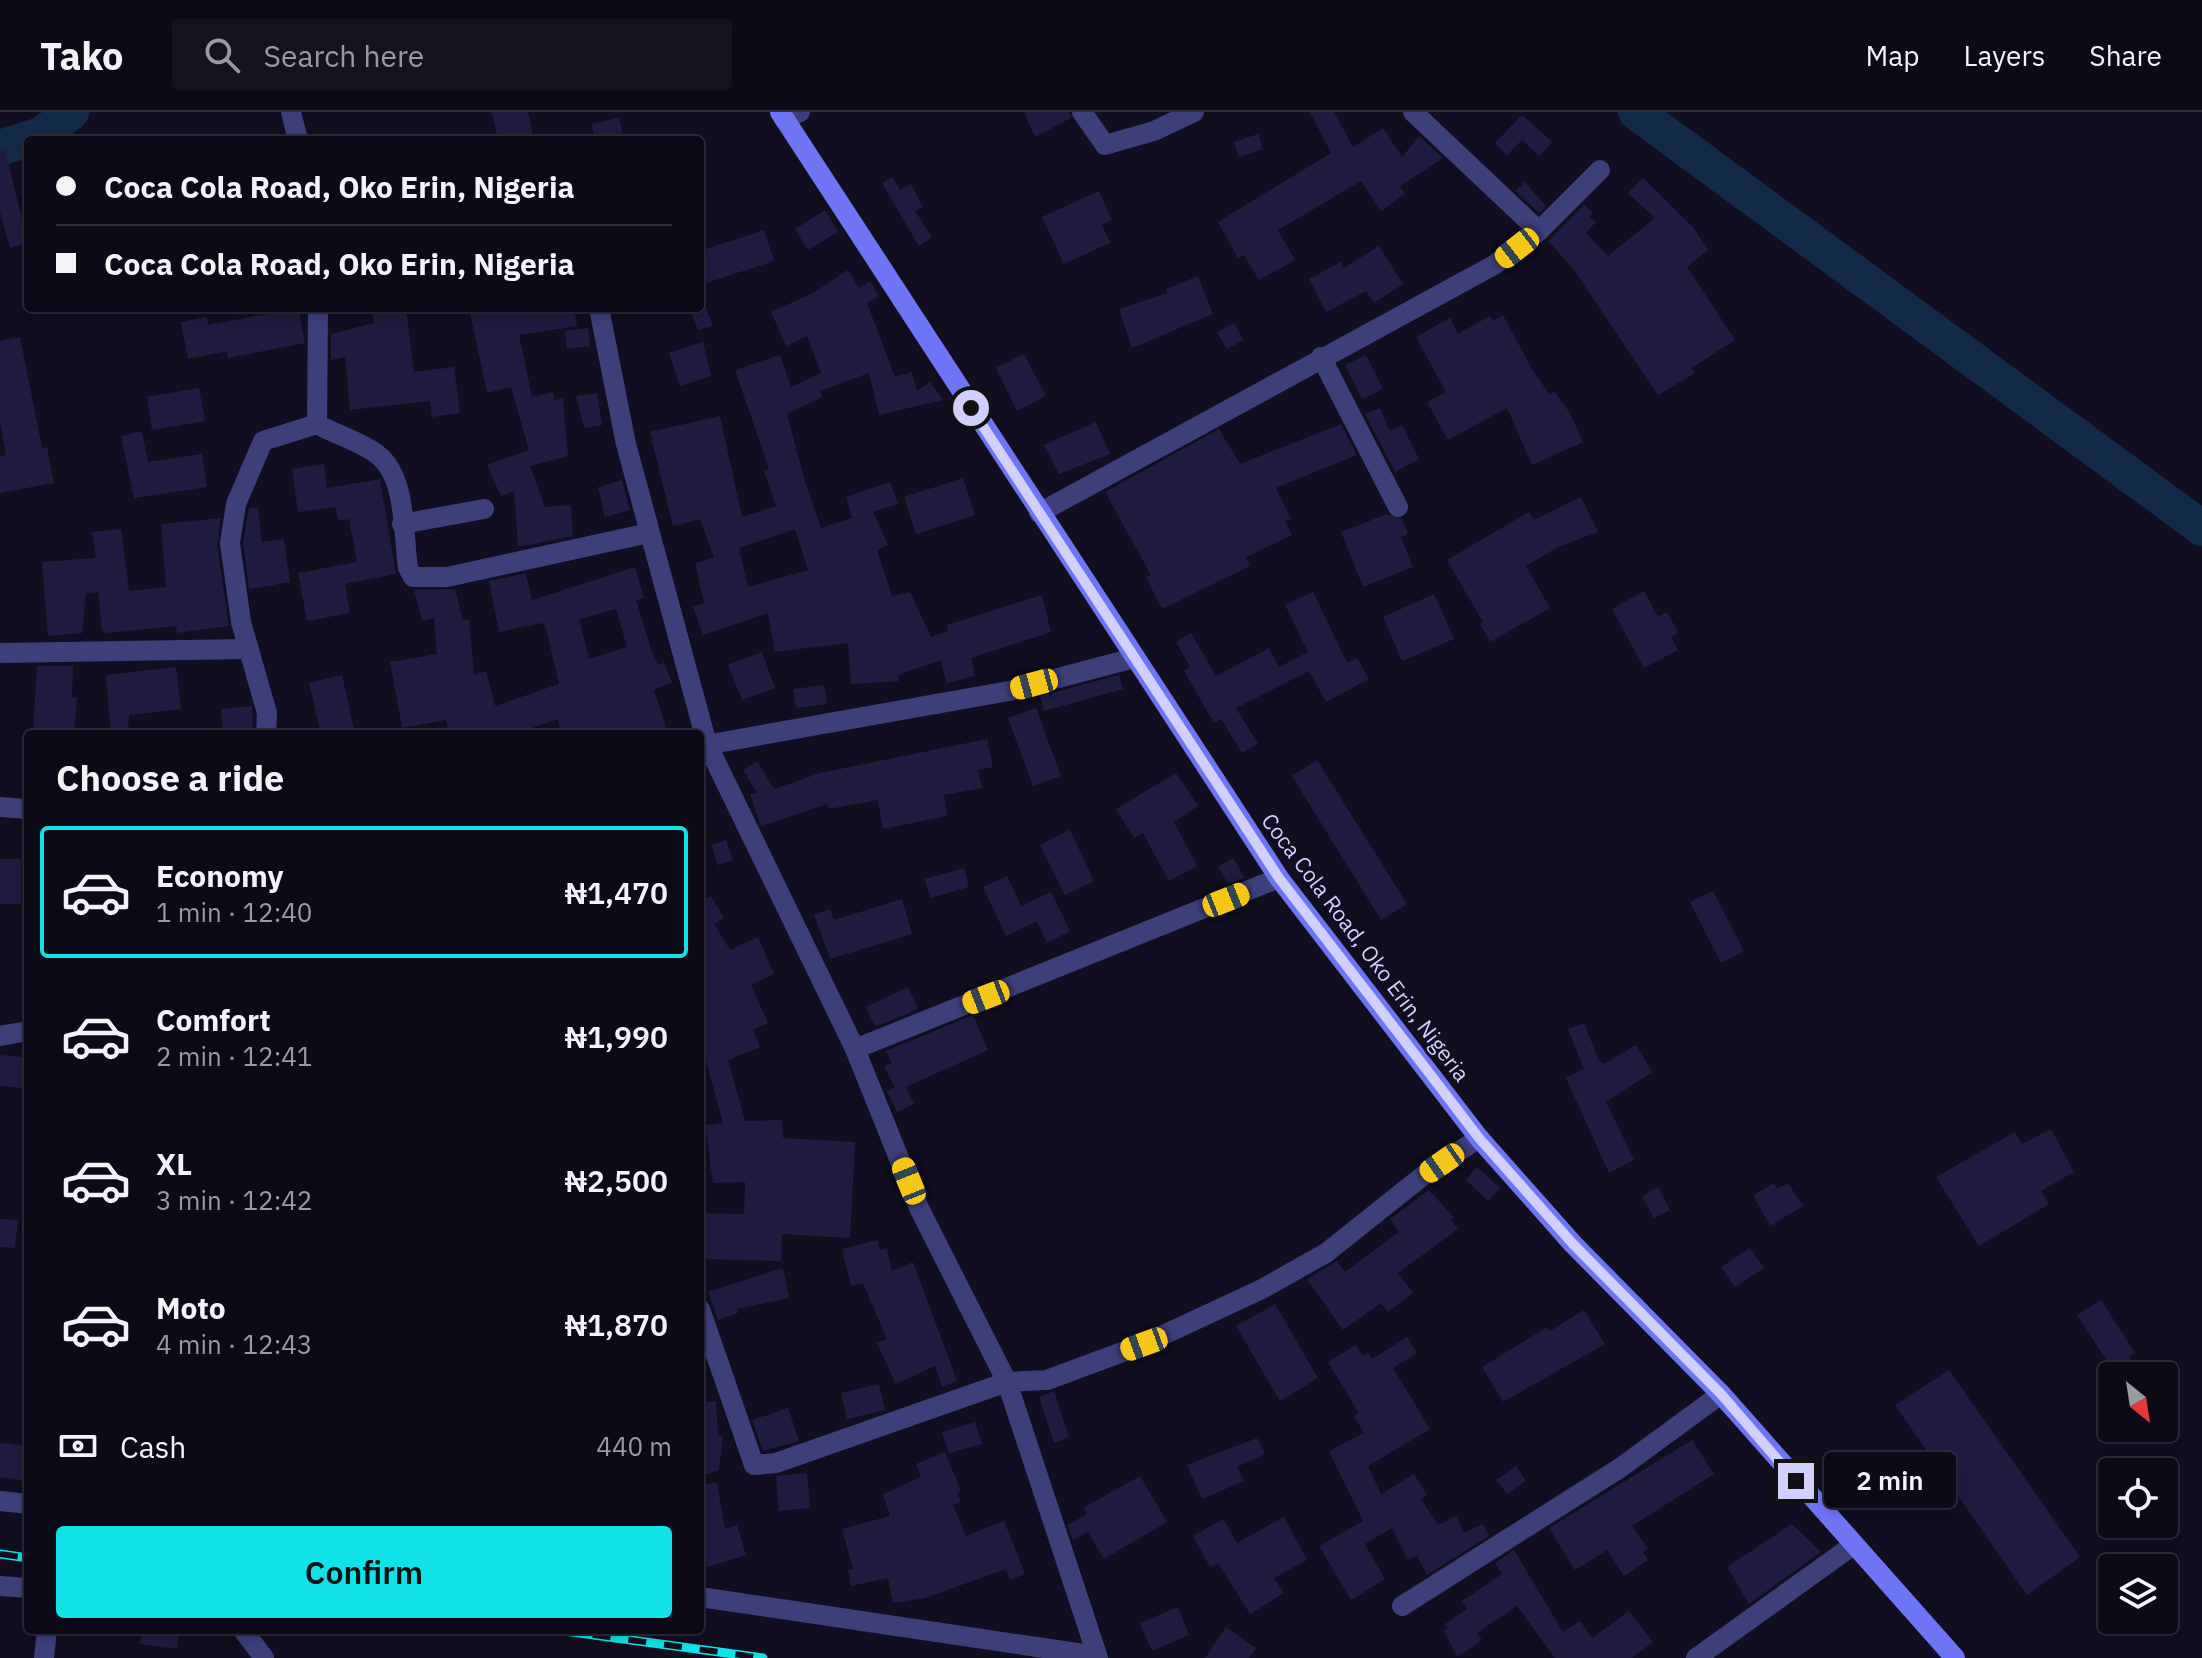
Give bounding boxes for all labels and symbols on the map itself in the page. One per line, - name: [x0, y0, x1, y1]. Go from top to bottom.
- car: [1491, 224, 1543, 272]
- route start: [953, 390, 989, 426]
- car: [1008, 666, 1060, 702]
- street label: Coca Cola Road, Oko Erin, Nigeria: [1255, 807, 1477, 1087]
- car: [1199, 880, 1253, 920]
- car: [959, 977, 1013, 1017]
- car: [1415, 1139, 1469, 1187]
- car: [889, 1154, 929, 1208]
- car: [1117, 1325, 1171, 1363]
- north arrow: [2098, 1362, 2178, 1442]
- callout: 2 min: [1824, 1453, 1956, 1509]
- route end: [1778, 1463, 1814, 1499]

